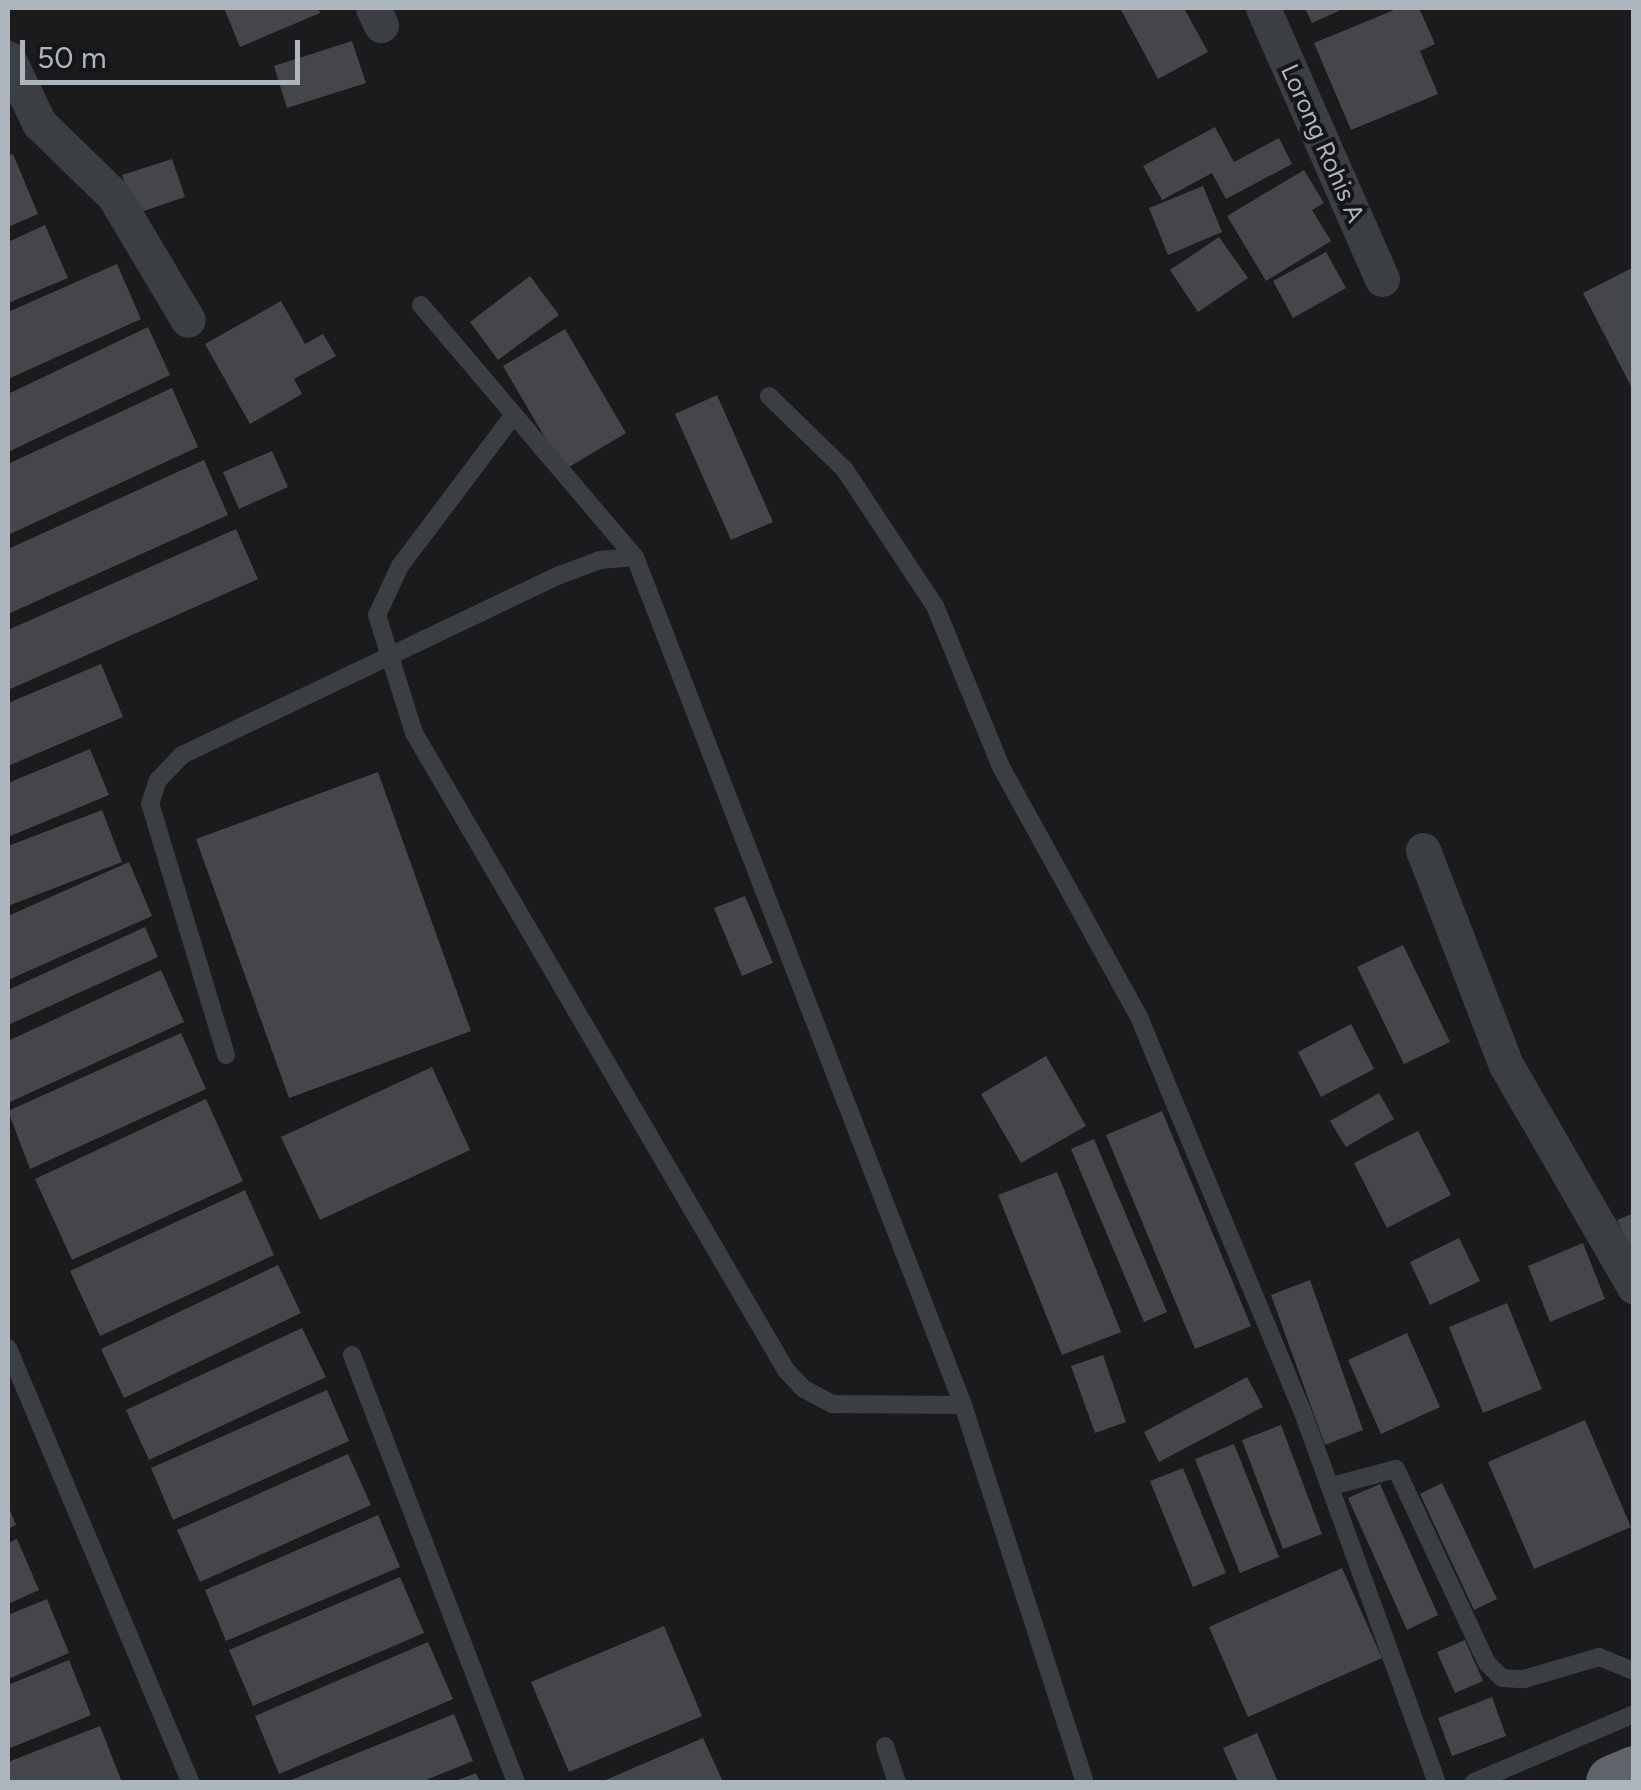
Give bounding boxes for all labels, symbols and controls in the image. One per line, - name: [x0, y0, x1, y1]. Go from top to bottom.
- scale bar: [25, 20, 305, 82]
- text: 50 m: [37, 39, 106, 76]
- street label: Lorong Rohis A: [1275, 59, 1371, 227]

